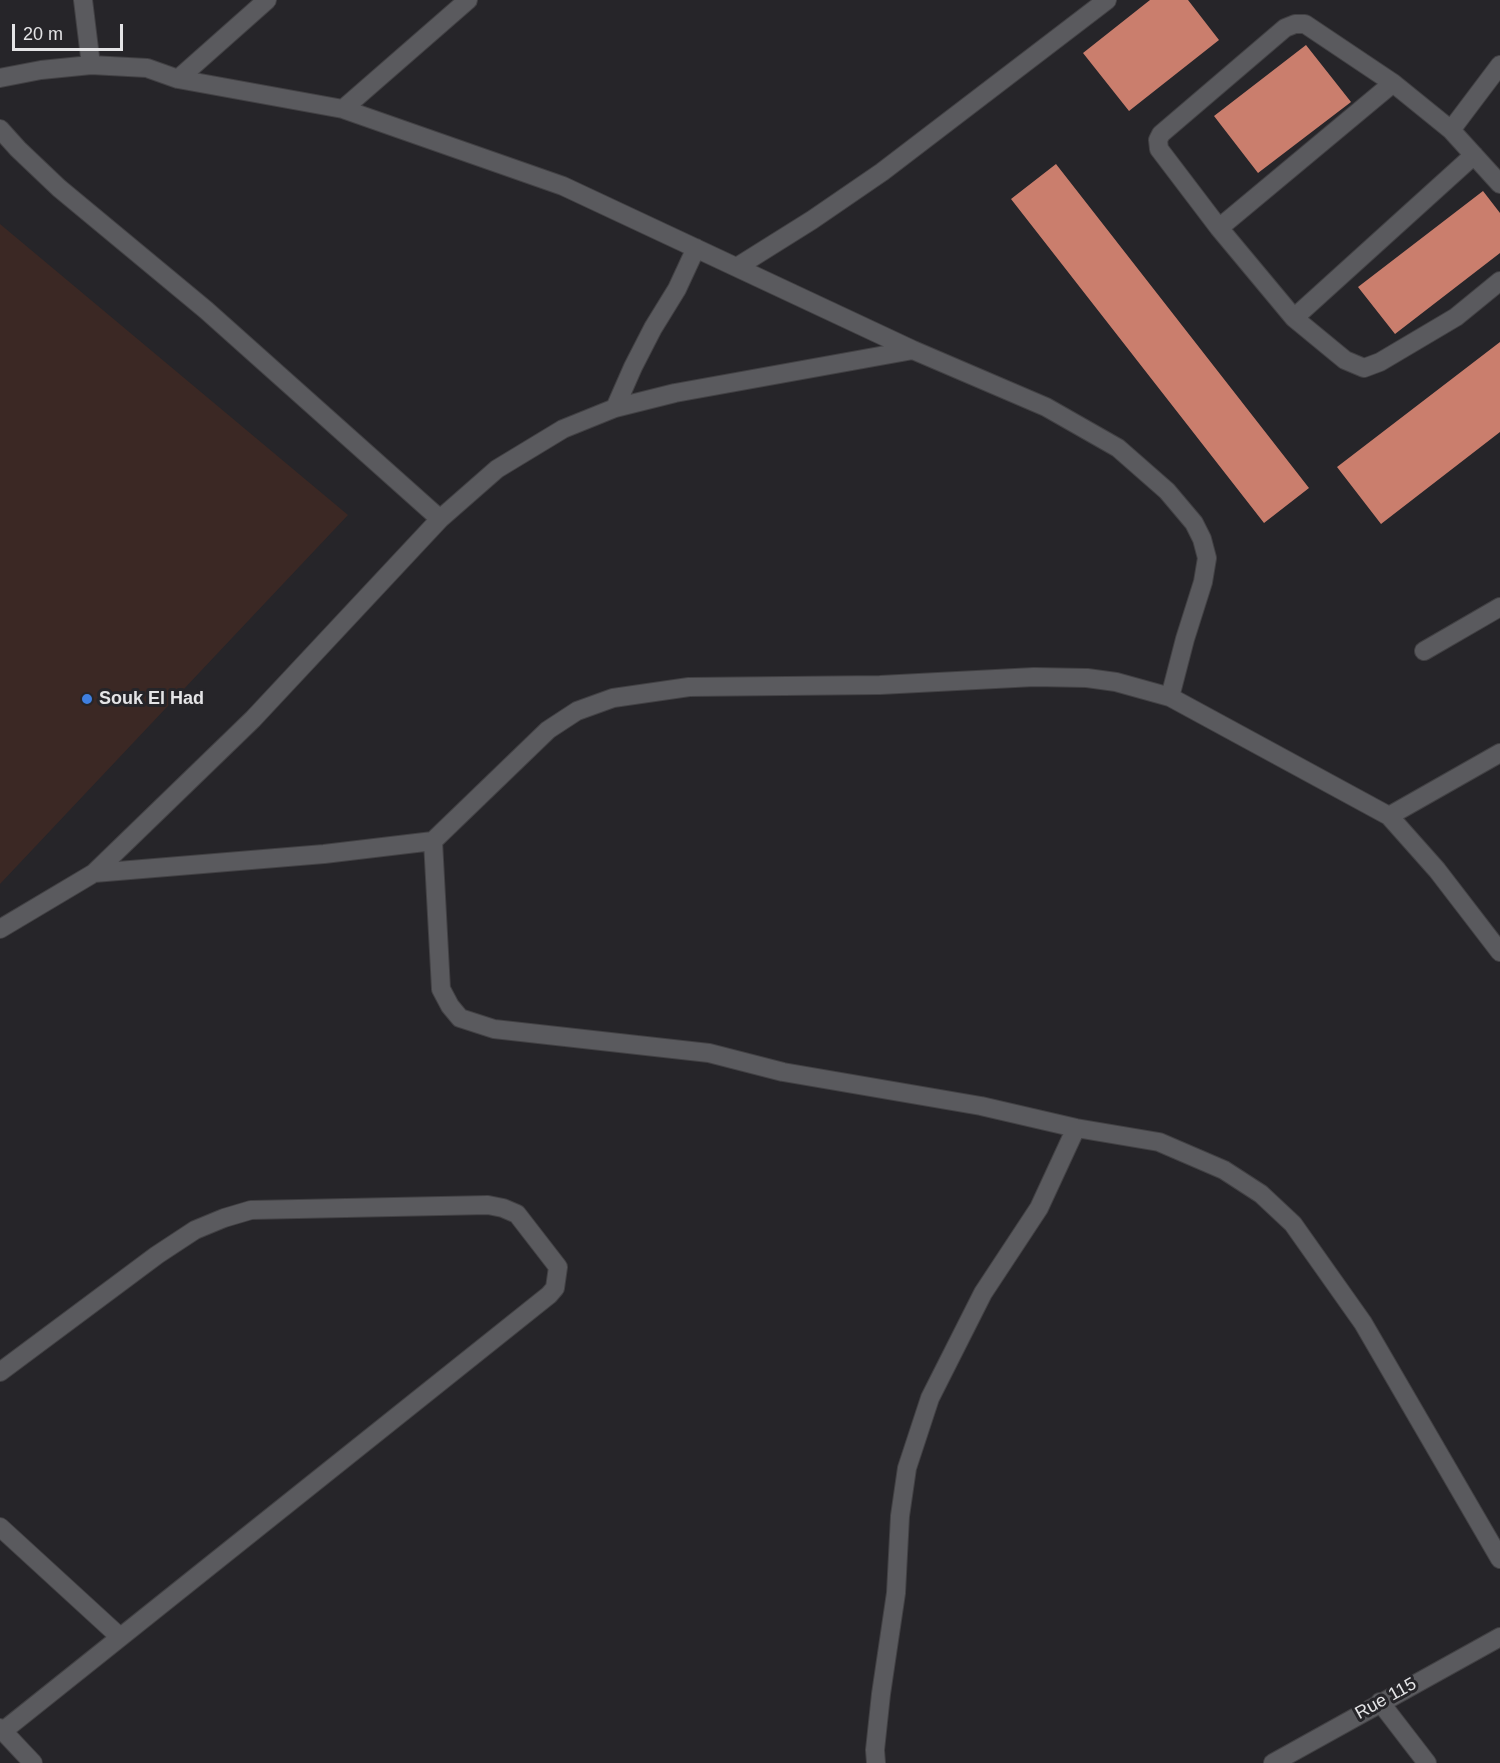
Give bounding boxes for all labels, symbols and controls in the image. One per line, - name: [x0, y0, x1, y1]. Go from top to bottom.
- scale bar: [15, 12, 126, 50]
- text: 20 m: [23, 24, 63, 44]
- place label: Souk El Had: [99, 688, 204, 710]
- marker: Souk El Had: [80, 692, 94, 706]
- street label: Rue 115: [1352, 1673, 1420, 1725]

